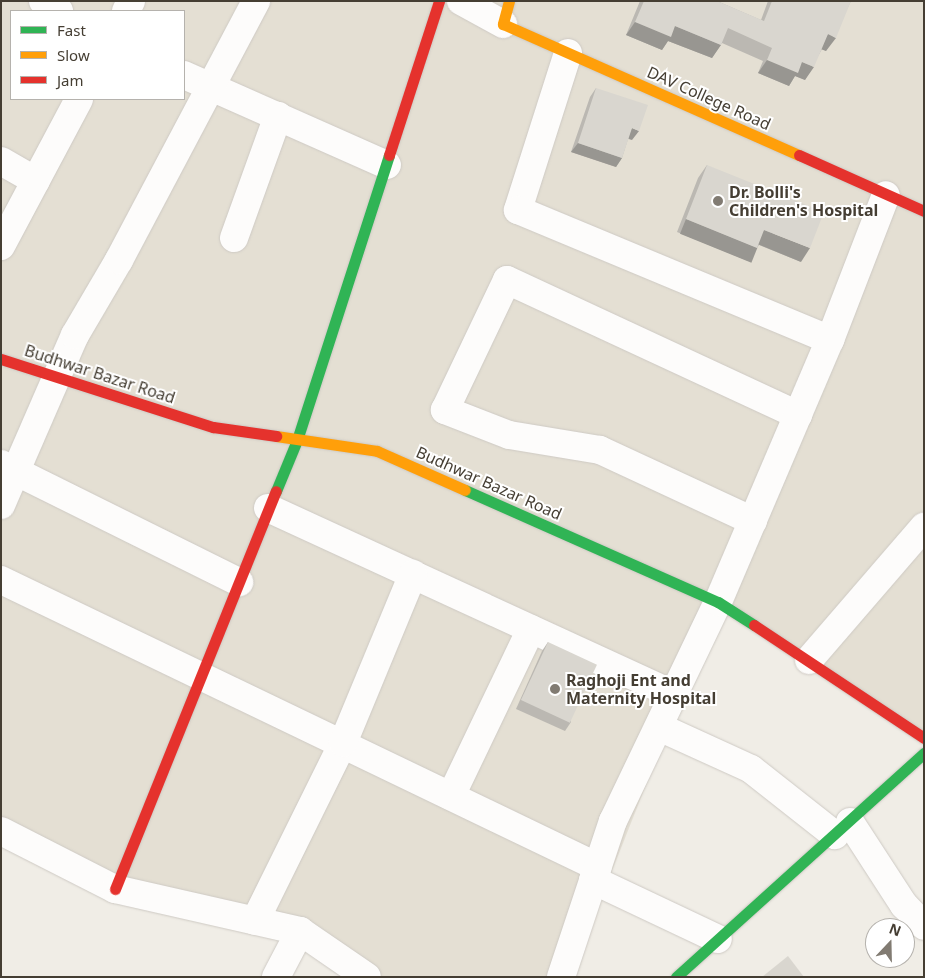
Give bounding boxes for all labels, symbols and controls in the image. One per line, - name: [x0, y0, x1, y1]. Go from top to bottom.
- legend: [10, 10, 185, 100]
- text: Fast: [57, 20, 86, 40]
- text: Slow: [57, 45, 90, 65]
- street label: DAV College Road: [644, 62, 774, 134]
- text: Jam: [57, 70, 84, 90]
- place label: Dr. Bolli's Children's Hospital: [729, 182, 878, 220]
- marker: Dr. Bolli's Children's Hospital: [711, 194, 725, 208]
- street label: Budhwar Bazar Road: [22, 341, 178, 407]
- street label: Budhwar Bazar Road: [413, 442, 565, 524]
- place label: Raghoji Ent and Maternity Hospital: [566, 670, 716, 708]
- marker: Raghoji Ent and Maternity Hospital: [548, 682, 562, 696]
- north arrow: [865, 918, 915, 968]
- text: N: [886, 919, 904, 940]

